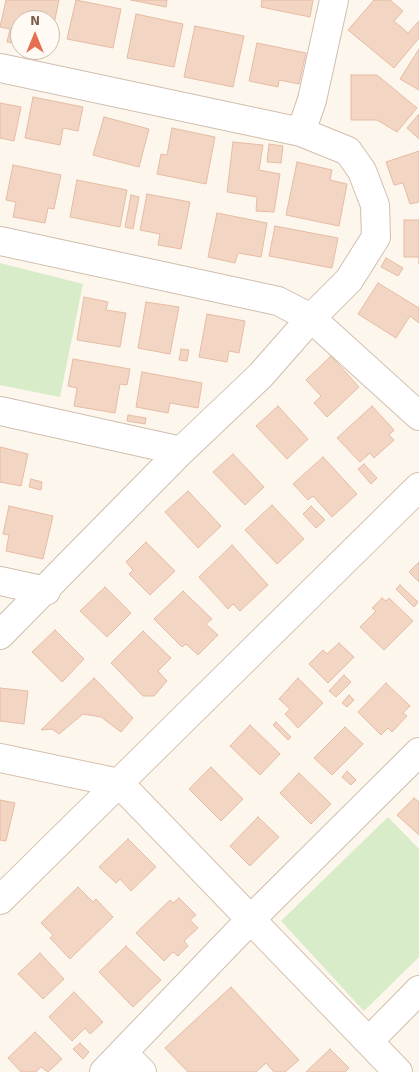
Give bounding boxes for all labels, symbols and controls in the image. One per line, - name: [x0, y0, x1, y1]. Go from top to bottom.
- north arrow: [10, 10, 60, 60]
- text: N: [30, 12, 40, 29]

